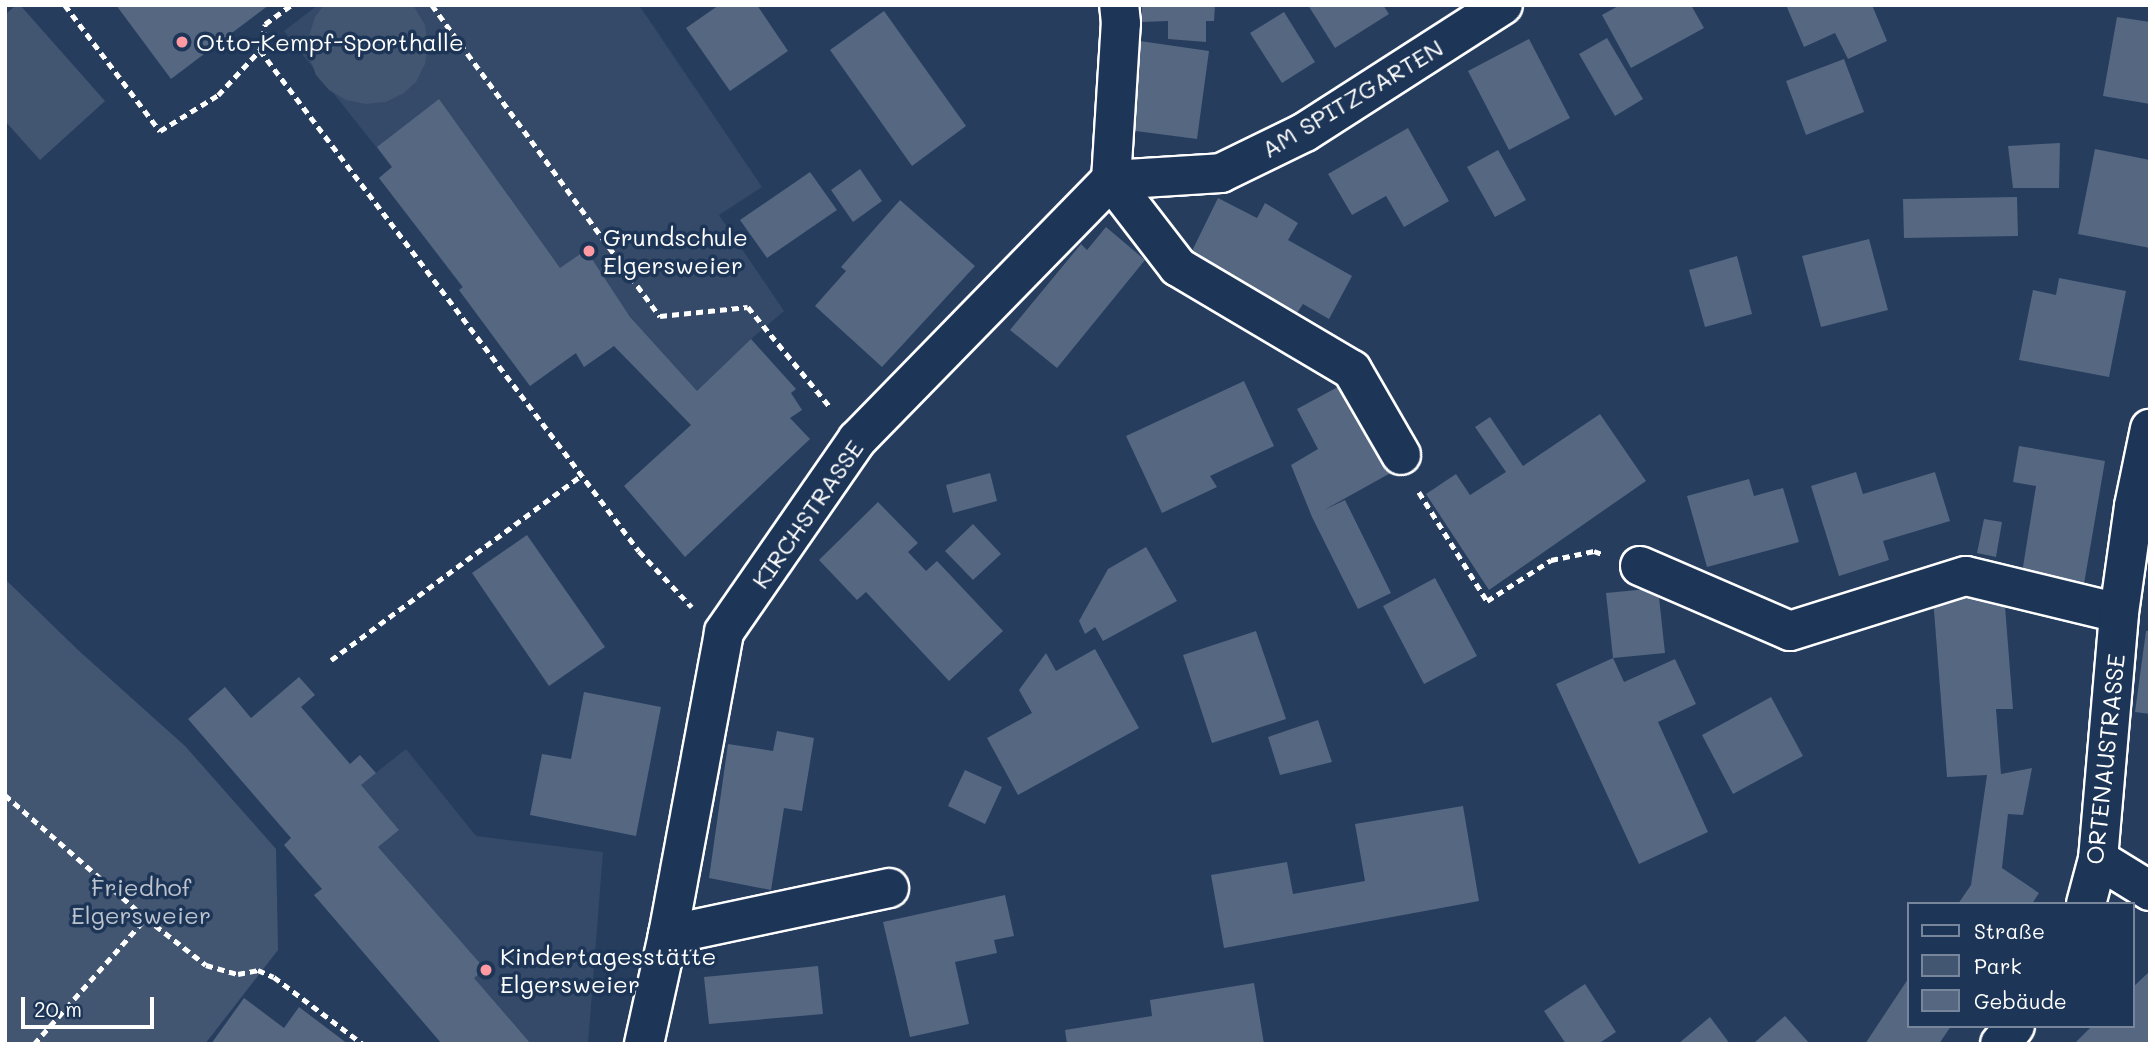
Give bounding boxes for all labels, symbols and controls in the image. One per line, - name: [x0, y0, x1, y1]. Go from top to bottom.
- place label: Otto-Kempf-Sporthalle: [196, 28, 464, 56]
- street label: AM SPITZGARTEN: [1256, 33, 1448, 163]
- marker: Otto-Kempf-Sporthalle: [174, 34, 190, 50]
- place label: Grundschule Elgersweier: [603, 223, 748, 279]
- marker: Grundschule Elgersweier: [581, 243, 597, 259]
- street label: KIRCHSTRASSE: [745, 434, 869, 594]
- street label: ORTENAUSTRASSE: [2080, 652, 2130, 866]
- park label: Friedhof Elgersweier: [71, 873, 211, 929]
- legend: [1906, 902, 2134, 1028]
- text: Straße: [1974, 917, 2045, 944]
- place label: Kindertagesstätte Elgersweier: [500, 942, 716, 998]
- text: Park: [1974, 952, 2022, 979]
- marker: Kindertagesstätte Elgersweier: [478, 962, 494, 978]
- scale bar: [24, 982, 158, 1026]
- text: Gebäude: [1974, 987, 2067, 1014]
- text: 20 m: [34, 995, 82, 1022]

